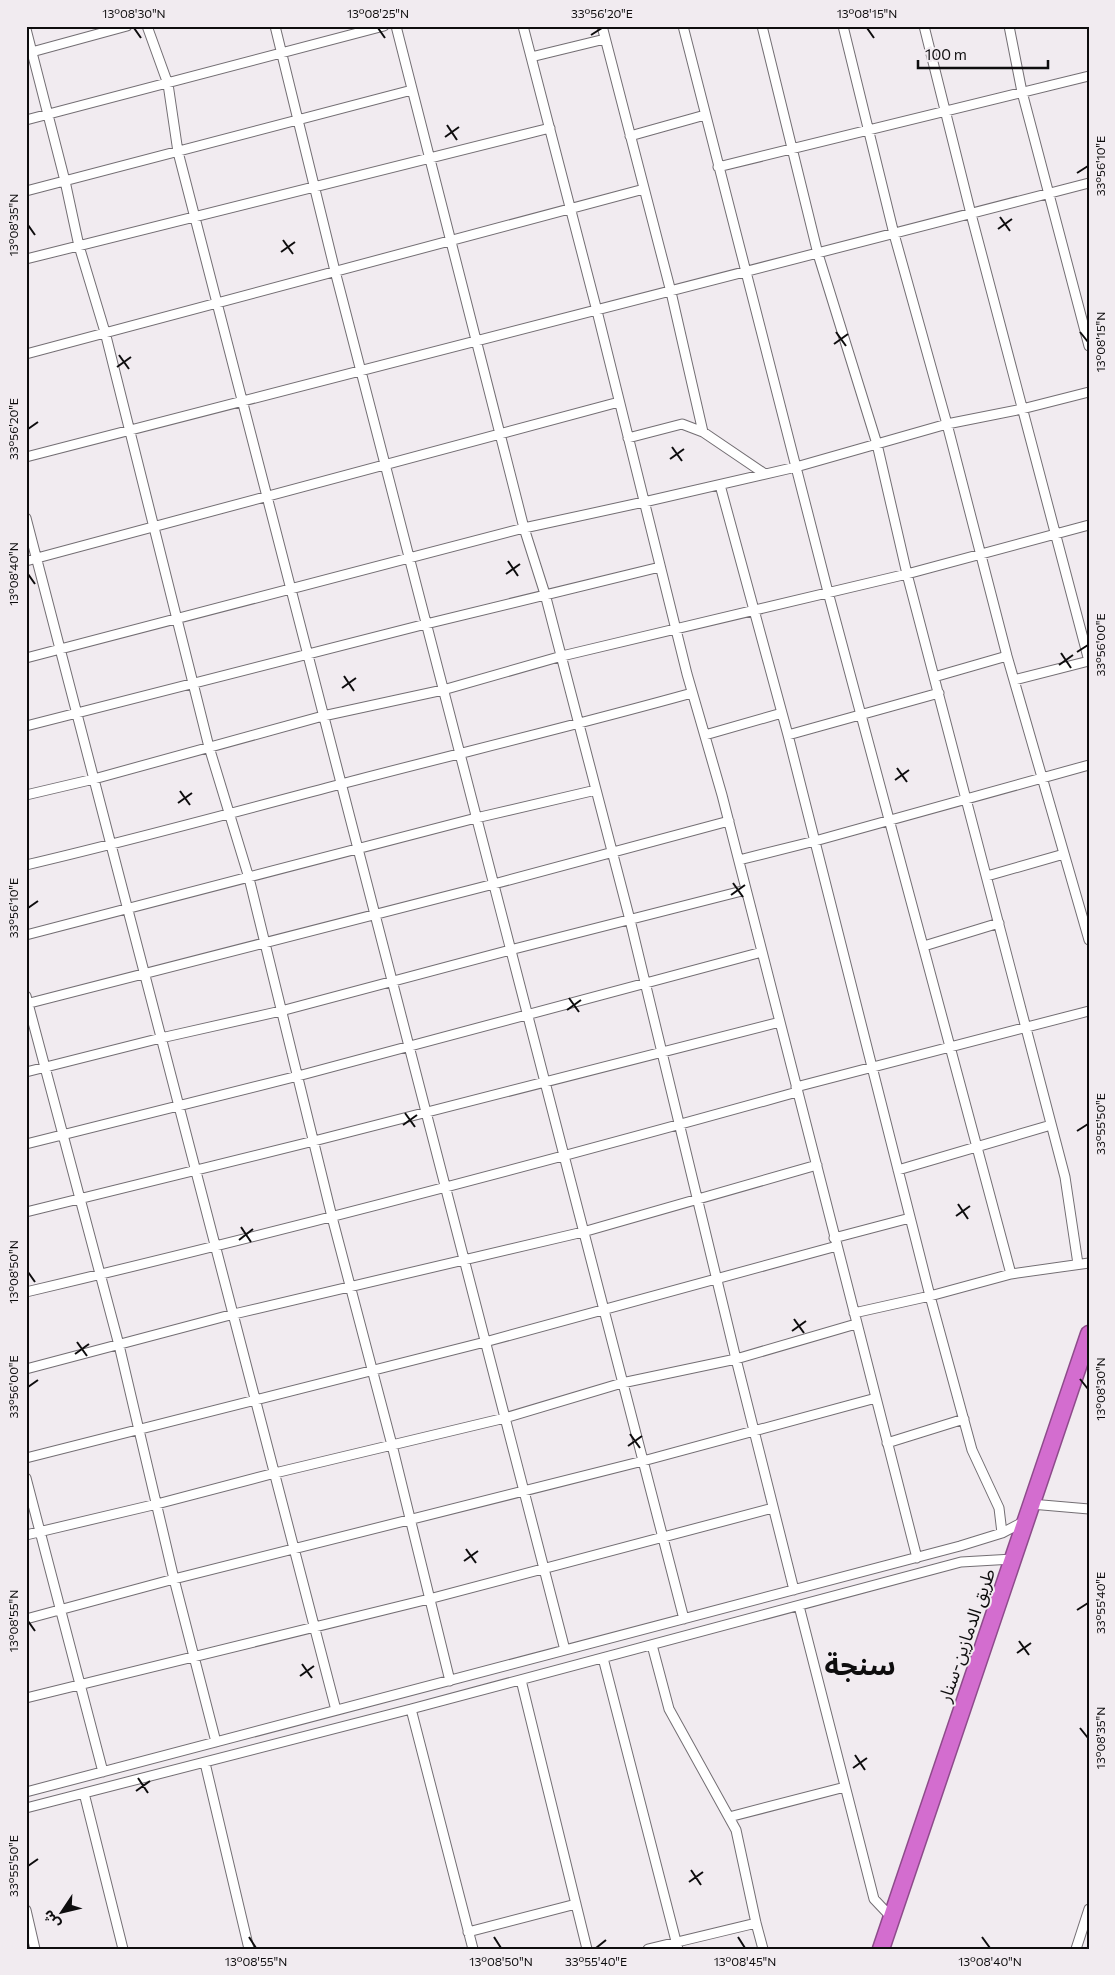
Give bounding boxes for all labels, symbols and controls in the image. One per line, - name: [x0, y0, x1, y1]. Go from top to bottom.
- text: 13°08'30"N: [102, 6, 166, 20]
- text: 13°08'25"N: [347, 6, 409, 20]
- text: 33°56'20"E: [571, 6, 633, 20]
- text: 13°08'15"N: [837, 6, 897, 20]
- scale bar: [918, 38, 1048, 70]
- text: 100 m: [925, 45, 967, 63]
- text: 33°56'10"E: [1093, 136, 1107, 196]
- text: 13°08'35"N: [6, 194, 20, 256]
- text: 13°08'15"N: [1093, 312, 1107, 372]
- text: 33°56'20"E: [6, 398, 20, 460]
- text: 13°08'40"N: [6, 542, 20, 606]
- text: 33°56'00"E: [1093, 613, 1107, 677]
- text: 33°56'10"E: [6, 878, 20, 938]
- text: 33°55'50"E: [1093, 1093, 1107, 1155]
- text: 13°08'50"N: [6, 1240, 20, 1304]
- text: 33°56'00"E: [6, 1355, 20, 1419]
- text: 13°08'30"N: [1093, 1357, 1107, 1421]
- street label: طريق الدمازين-سنار: [933, 1565, 1000, 1706]
- text: 33°55'40"E: [1093, 1572, 1107, 1634]
- text: 13°08'55"N: [6, 1590, 20, 1652]
- district label: سنجة: [824, 1647, 896, 1682]
- text: 13°08'35"N: [1093, 1707, 1107, 1769]
- text: 33°55'50"E: [6, 1835, 20, 1897]
- north arrow: [38, 1888, 88, 1938]
- text: ش: [38, 1907, 63, 1932]
- text: 13°08'55"N: [225, 1954, 287, 1968]
- text: 13°08'50"N: [469, 1954, 533, 1968]
- text: 33°55'40"E: [565, 1954, 627, 1968]
- text: 13°08'45"N: [714, 1954, 776, 1968]
- text: 13°08'40"N: [958, 1954, 1022, 1968]

